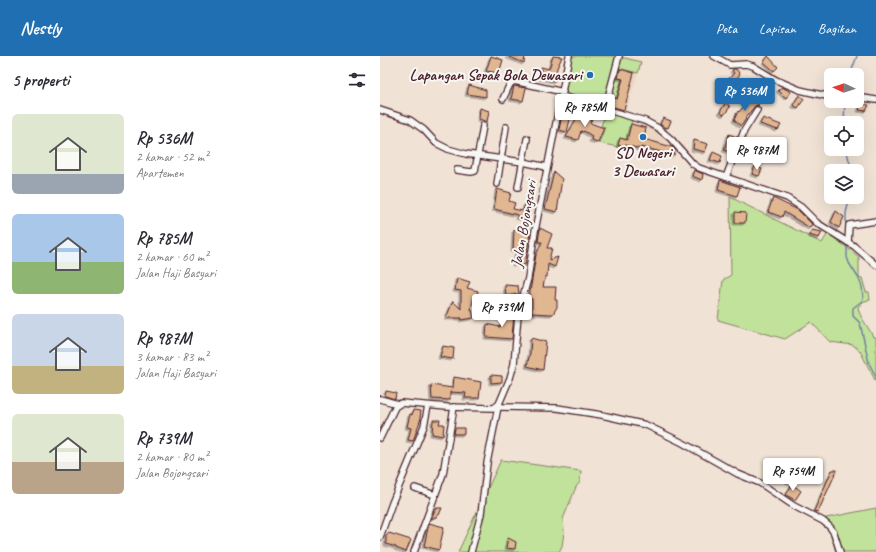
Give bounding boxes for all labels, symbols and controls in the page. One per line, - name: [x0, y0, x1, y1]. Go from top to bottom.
- text: Nestly: [20, 16, 61, 40]
- text: Peta: [716, 20, 737, 37]
- text: Lapisan: [759, 20, 796, 37]
- text: Bagikan: [818, 20, 856, 37]
- place label: Lapangan Sepak Bola Dewasari: [410, 65, 584, 85]
- north arrow: [824, 68, 864, 108]
- map controls: [824, 68, 864, 204]
- icon: filters: [346, 69, 368, 91]
- text: 5 properti: [12, 70, 69, 91]
- marker: Lapangan Sepak Bola Dewasari: [585, 70, 595, 80]
- pin: Rp 536M: [708, 78, 782, 112]
- text: Rp 536M: [724, 83, 766, 99]
- pin: Rp 785M: [548, 94, 622, 128]
- text: Rp 785M: [564, 99, 606, 115]
- button: locate: [824, 116, 864, 156]
- text: Rp 536M: [136, 128, 192, 149]
- icon: home: [44, 130, 92, 178]
- marker: SD Negeri 3 Dewasari: [638, 132, 648, 142]
- pin: Rp 987M: [720, 137, 794, 171]
- text: Rp 987M: [736, 142, 778, 158]
- place label: SD Negeri 3 Dewasari: [612, 143, 676, 181]
- text: 2 kamar · 52 m²: [136, 149, 208, 165]
- button: layers: [824, 164, 864, 204]
- text: Apartemen: [136, 165, 184, 181]
- street label: Jalan Bojongsari: [506, 177, 542, 270]
- text: Rp 785M: [136, 228, 191, 249]
- icon: home: [44, 230, 92, 278]
- text: 2 kamar · 60 m²: [136, 249, 208, 265]
- text: Jalan Haji Basyari: [136, 265, 216, 281]
- pin: Rp 739M: [465, 294, 539, 328]
- text: Rp 739M: [481, 299, 523, 315]
- text: Rp 987M: [136, 328, 191, 349]
- icon: home: [44, 330, 92, 378]
- text: 3 kamar · 83 m²: [136, 349, 208, 365]
- text: Jalan Haji Basyari: [136, 365, 216, 381]
- text: Rp 739M: [136, 428, 191, 449]
- icon: home: [44, 430, 92, 478]
- text: 2 kamar · 80 m²: [136, 449, 208, 465]
- pin: Rp 754M: [756, 458, 830, 492]
- text: Rp 754M: [772, 463, 814, 479]
- text: Jalan Bojongsari: [136, 465, 208, 481]

